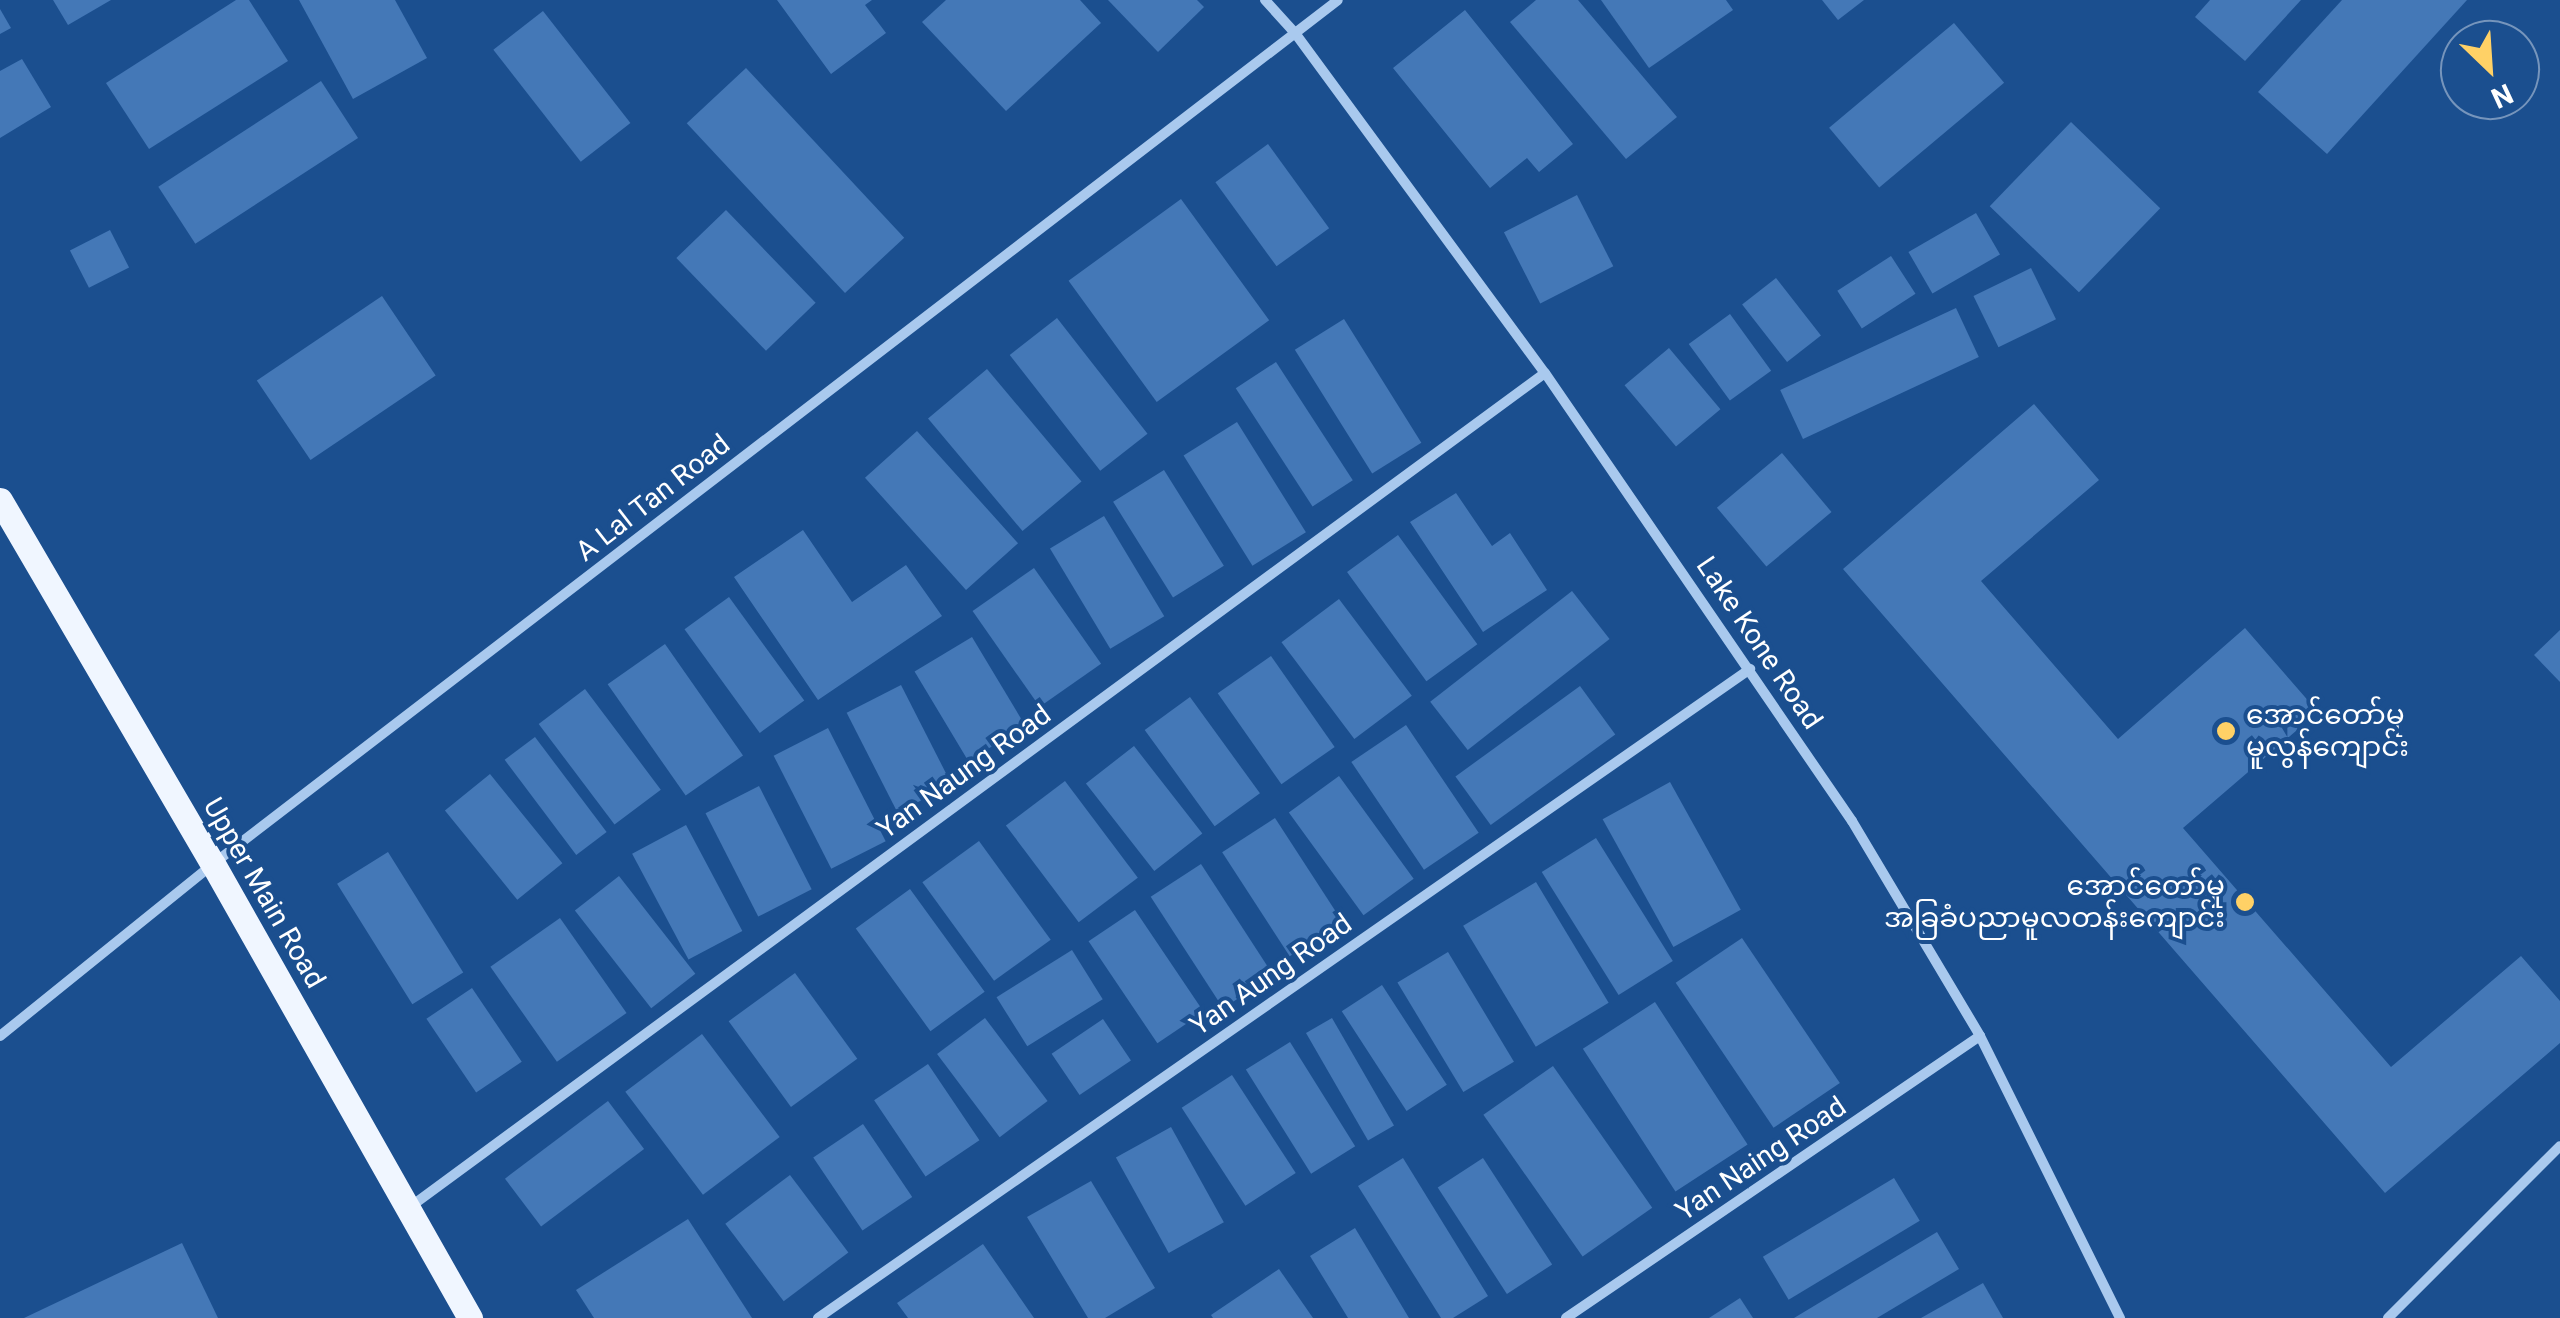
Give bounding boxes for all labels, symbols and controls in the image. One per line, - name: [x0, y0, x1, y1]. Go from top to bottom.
- north arrow: [2440, 20, 2540, 120]
- text: N: [2486, 77, 2518, 115]
- street label: A Lal Tan Road: [569, 427, 737, 569]
- street label: Lake Kone Road: [1689, 550, 1829, 736]
- street label: Yan Naung Road: [871, 698, 1057, 846]
- place label: အောင်တော်မူ မူလွန်ကျောင်း: [2246, 698, 2409, 764]
- marker: အောင်တော်မူ မူလွန်ကျောင်း: [2215, 720, 2237, 742]
- street label: Upper Main Road: [196, 792, 332, 994]
- place label: အောင်တော်မူ အခြခံပညာမူလတန်းကျောင်း: [1884, 869, 2225, 935]
- marker: အောင်တော်မူ အခြခံပညာမူလတန်းကျောင်း: [2234, 891, 2256, 913]
- street label: Yan Aung Road: [1184, 907, 1358, 1043]
- street label: Yan Naing Road: [1670, 1090, 1852, 1228]

